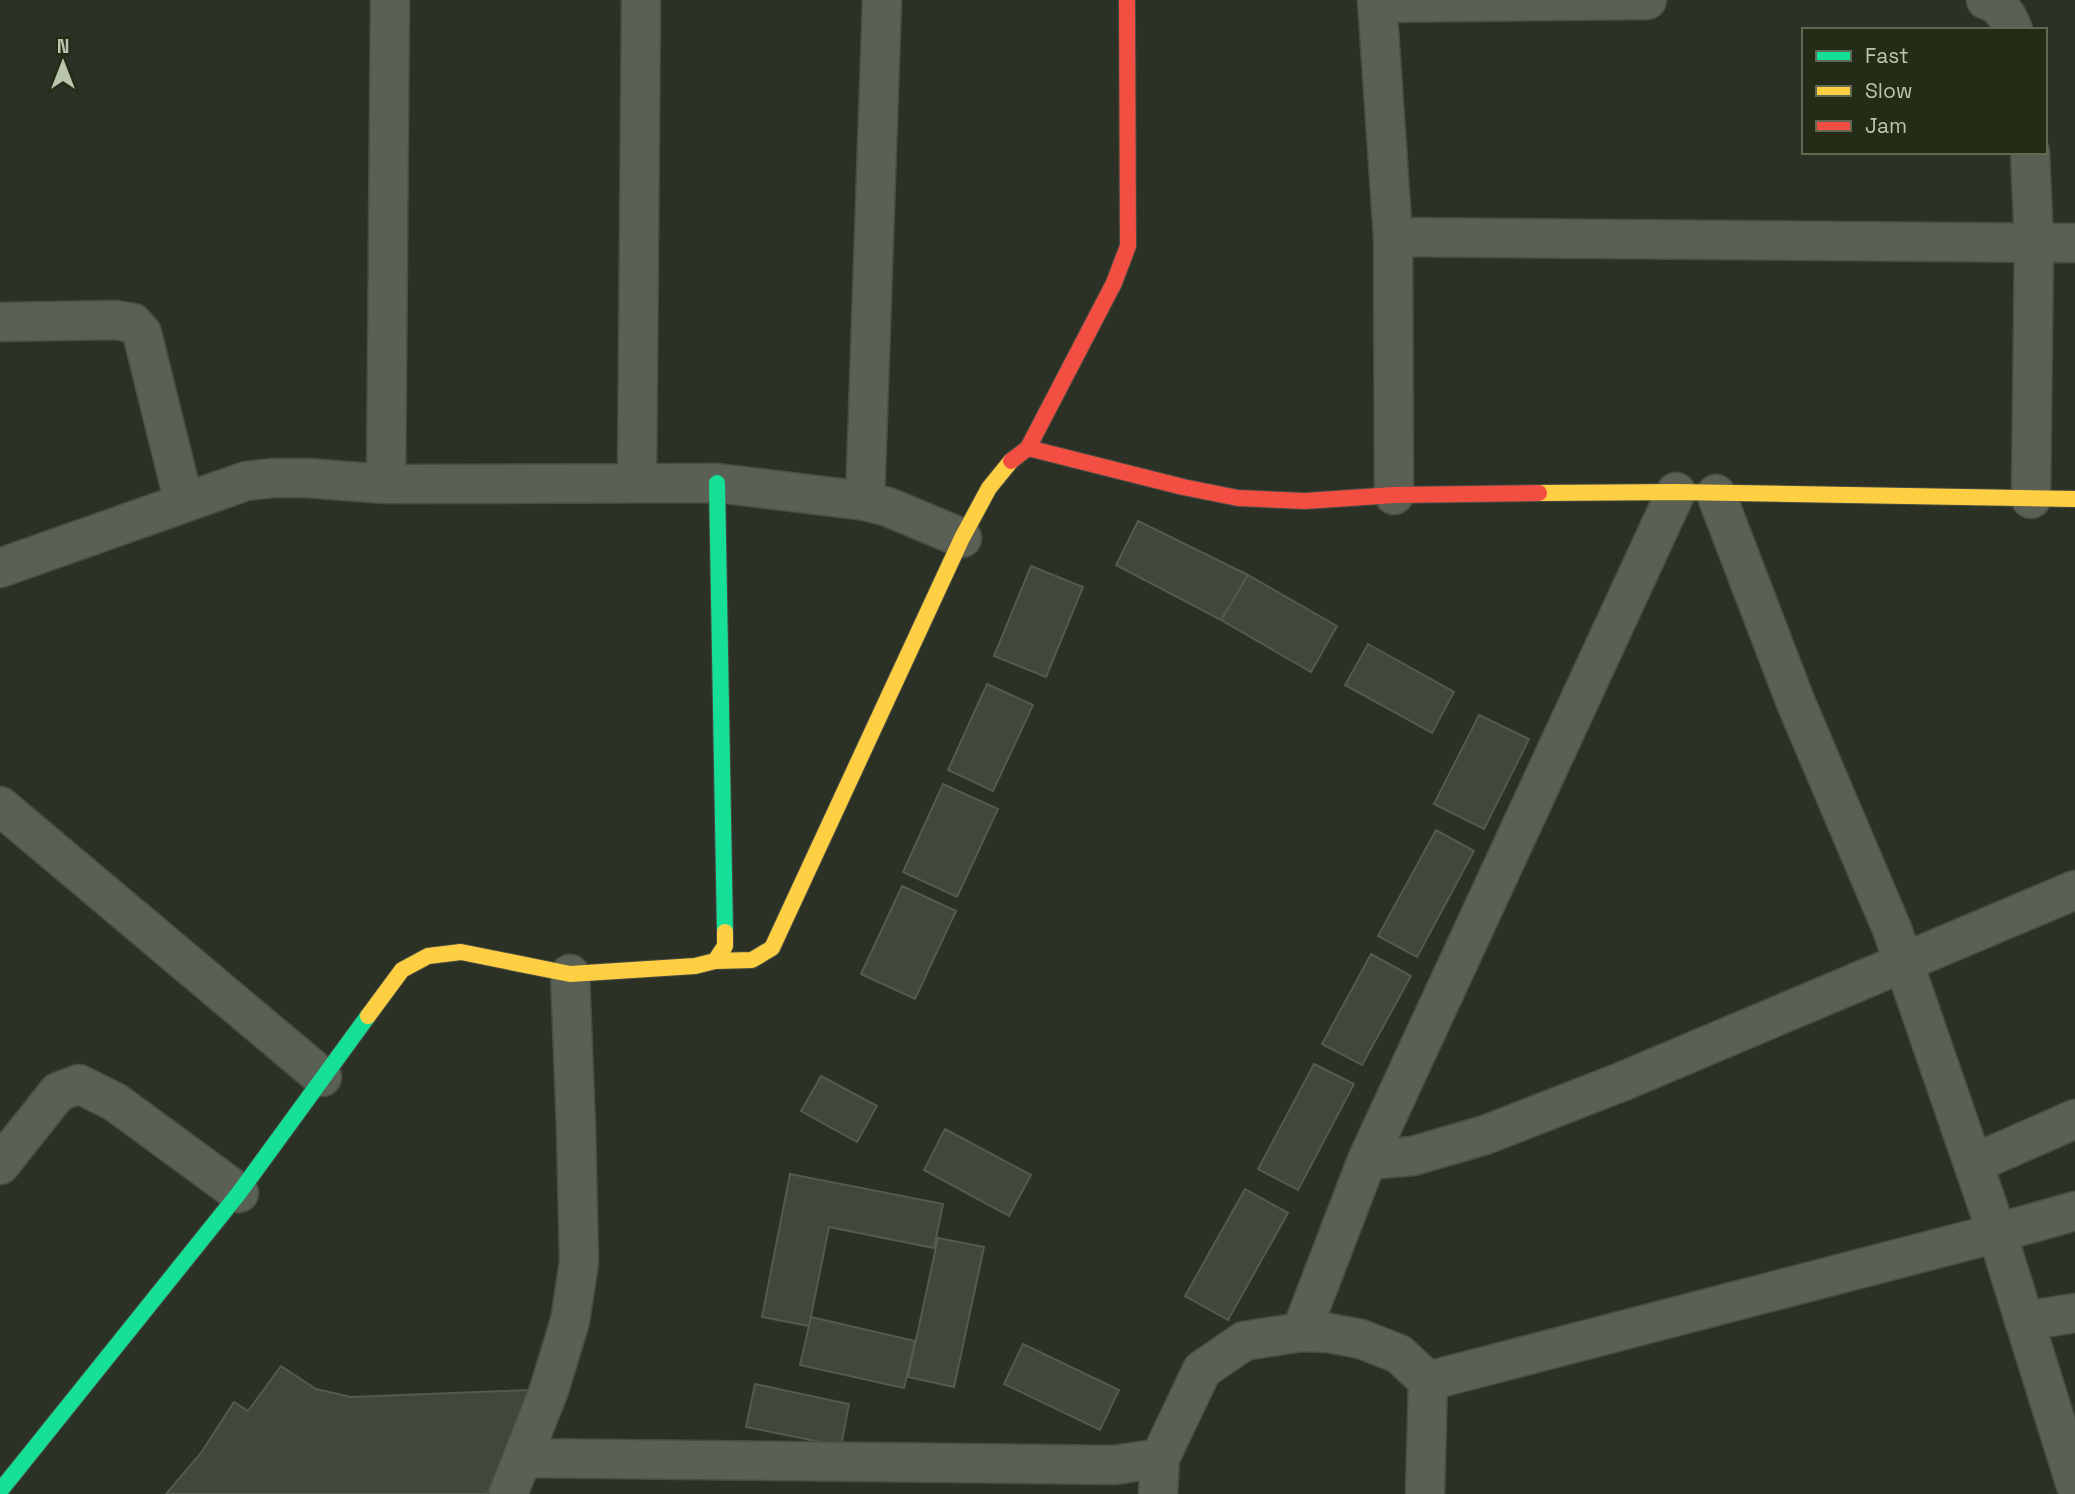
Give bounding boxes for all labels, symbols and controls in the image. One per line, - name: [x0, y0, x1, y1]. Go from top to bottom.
- north arrow: [28, 28, 98, 98]
- legend: [1802, 28, 2047, 154]
- text: N: [57, 34, 69, 59]
- text: Fast: [1865, 42, 1909, 69]
- text: Slow: [1865, 77, 1913, 104]
- text: Jam: [1865, 112, 1907, 139]

